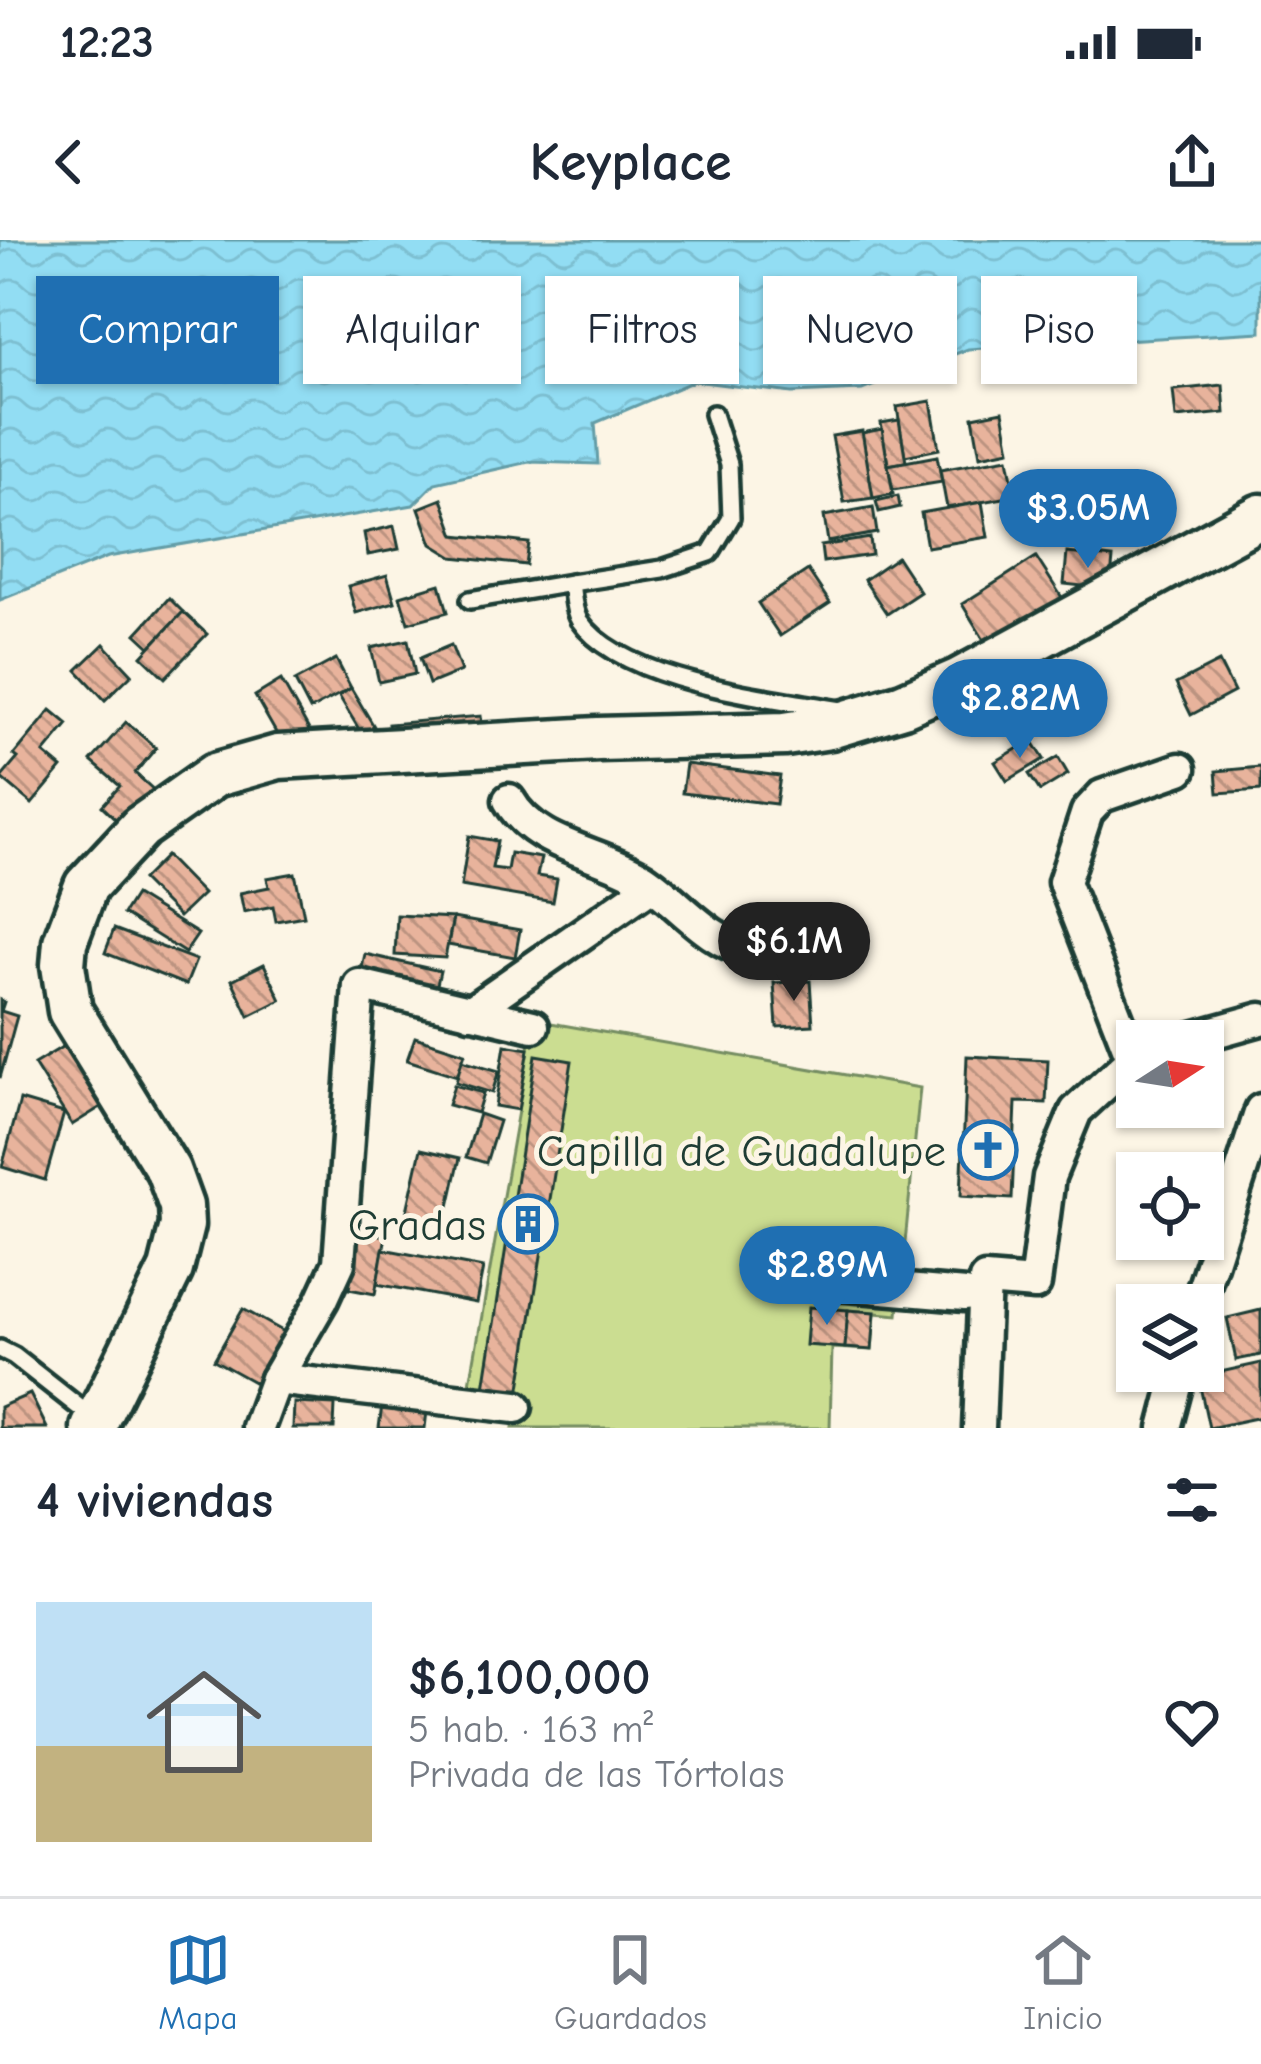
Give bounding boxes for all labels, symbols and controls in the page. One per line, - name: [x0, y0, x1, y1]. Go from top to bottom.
- text: 12:23: [60, 16, 154, 68]
- icon: back: [36, 129, 102, 195]
- icon: share: [1159, 129, 1225, 195]
- text: Keyplace: [530, 131, 731, 194]
- chip: Comprar: [36, 276, 279, 384]
- chip: Alquilar: [303, 276, 521, 384]
- chip: Filtros: [545, 276, 739, 384]
- chip: Nuevo: [763, 276, 957, 384]
- chip: Piso: [981, 276, 1137, 384]
- pin: $3.05M: [990, 469, 1186, 571]
- text: $3.05M: [1026, 485, 1150, 530]
- pin: $2.82M: [922, 659, 1118, 761]
- text: $2.82M: [960, 675, 1080, 720]
- pin: $6.1M: [710, 902, 878, 1004]
- text: $6.1M: [745, 918, 843, 963]
- north arrow: [1116, 1020, 1224, 1128]
- map controls: [1116, 1020, 1224, 1392]
- church icon: Capilla de Guadalupe: [957, 1119, 1019, 1181]
- place label: Capilla de Guadalupe: [537, 1125, 946, 1177]
- button: locate: [1116, 1152, 1224, 1260]
- building icon: Gradas: [497, 1193, 559, 1255]
- place label: Gradas: [348, 1199, 486, 1251]
- pin: $2.89M: [729, 1226, 925, 1328]
- text: $2.89M: [766, 1242, 888, 1287]
- button: layers: [1116, 1284, 1224, 1392]
- icon: filters: [1159, 1467, 1225, 1533]
- text: 4 viviendas: [36, 1471, 273, 1530]
- text: $6,100,000: [408, 1648, 651, 1707]
- icon: home: [132, 1650, 276, 1794]
- icon: heart: [1159, 1689, 1225, 1755]
- text: 5 hab. · 163 m²: [408, 1707, 653, 1752]
- text: Privada de las Tórtolas: [408, 1752, 784, 1797]
- tab: Mapa: [158, 1927, 238, 2037]
- tab: Guardados: [554, 1927, 707, 2037]
- tab: Inicio: [1023, 1927, 1103, 2037]

